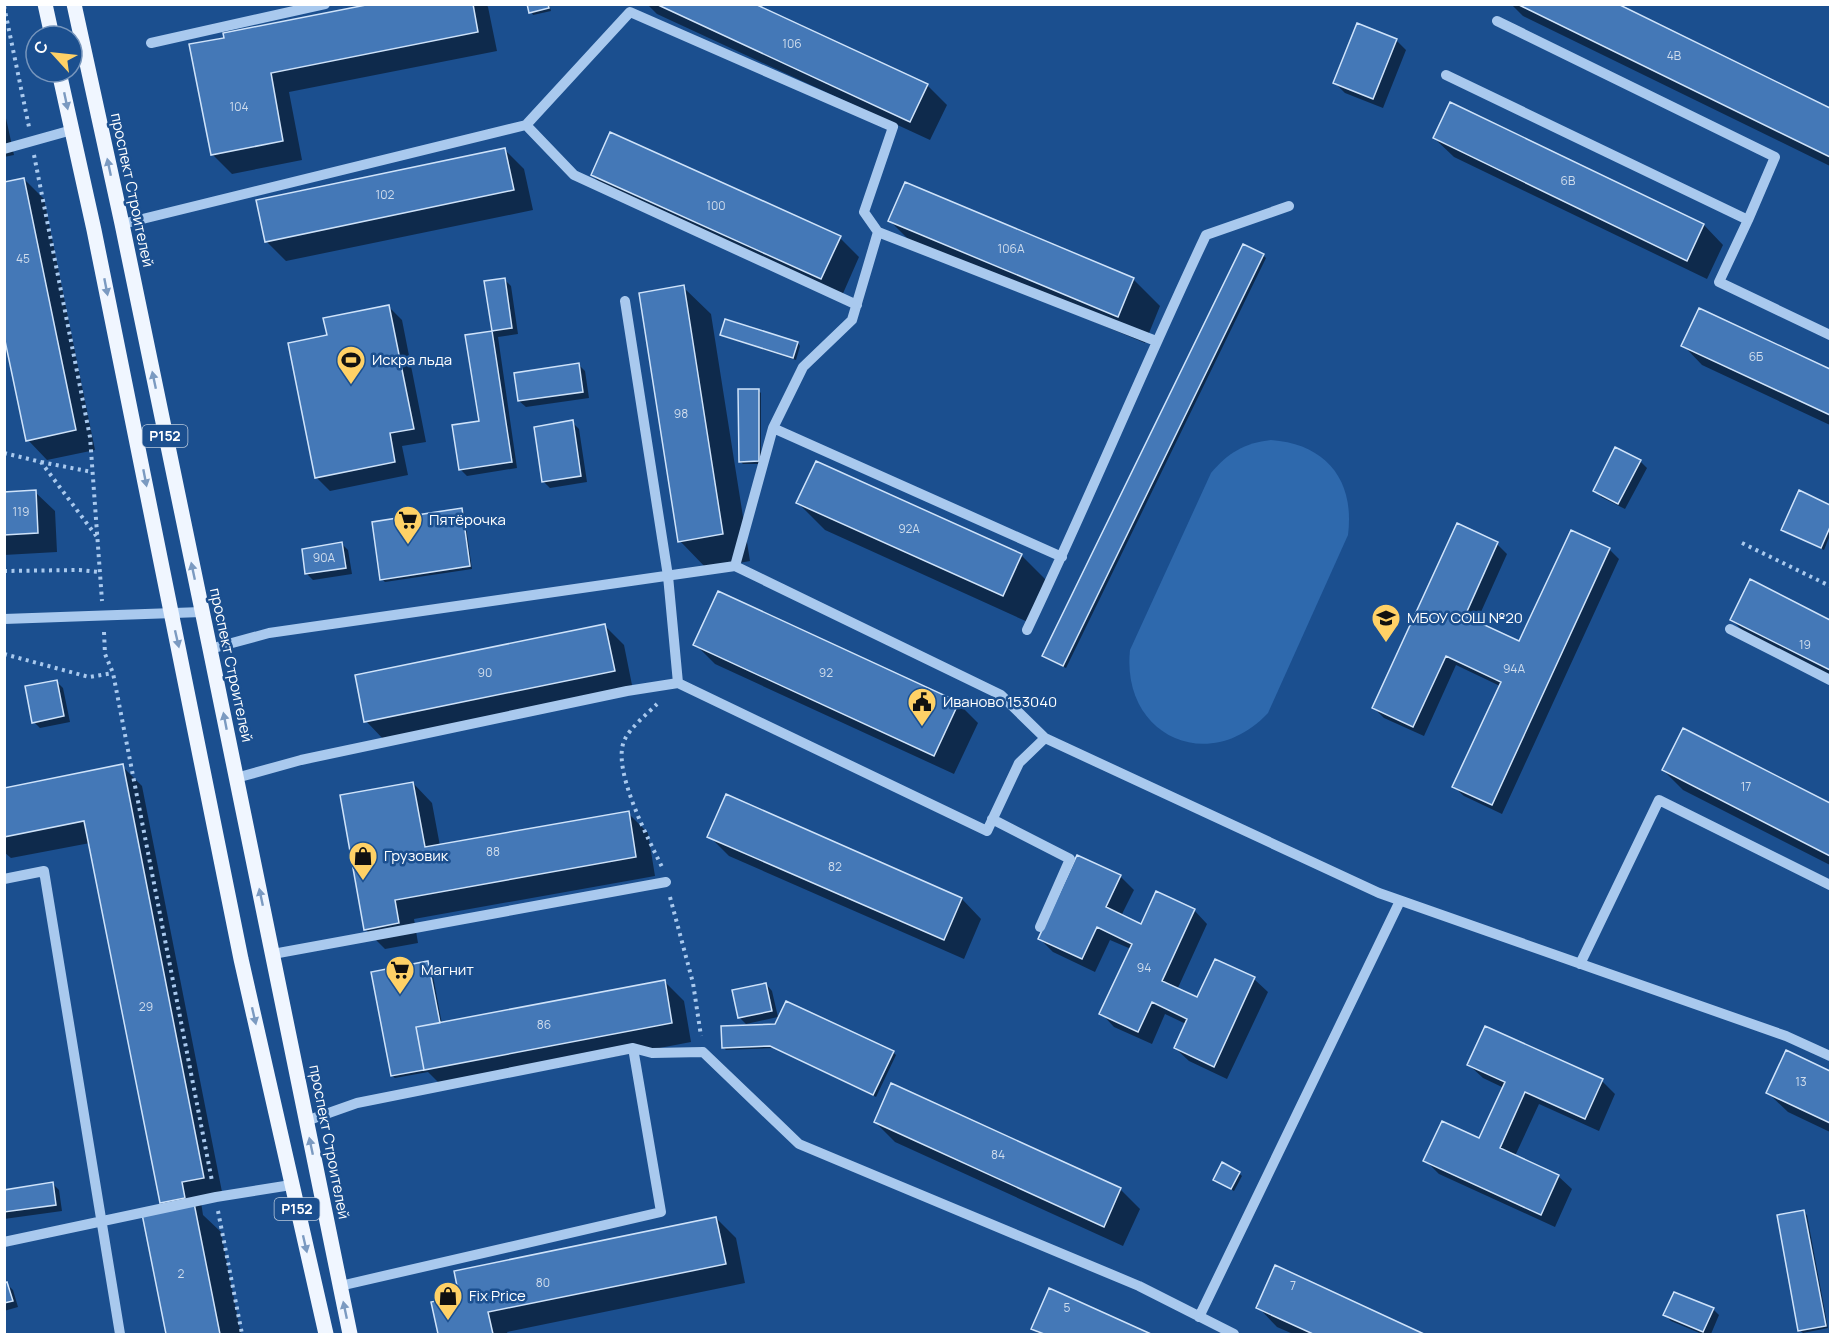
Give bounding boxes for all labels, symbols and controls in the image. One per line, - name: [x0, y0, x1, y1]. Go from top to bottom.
- north arrow: [24, 24, 84, 84]
- house number: 106: [782, 35, 802, 52]
- text: С: [28, 37, 53, 57]
- house number: 4В: [1667, 47, 1681, 64]
- one-way arrow: [61, 92, 71, 110]
- house number: 104: [229, 98, 249, 115]
- street label: проспект Строителей: [106, 111, 159, 269]
- one-way arrow: [104, 157, 114, 176]
- house number: 6В: [1561, 172, 1575, 189]
- house number: 102: [376, 186, 395, 203]
- house number: 100: [706, 197, 726, 214]
- house number: 106А: [997, 240, 1025, 257]
- house number: 45: [16, 250, 30, 267]
- one-way arrow: [102, 278, 111, 297]
- sports icon: Искра льда: [335, 344, 367, 386]
- house number: 6Б: [1749, 348, 1763, 365]
- place label: Искра льда: [372, 349, 452, 370]
- one-way arrow: [149, 370, 158, 389]
- house number: 98: [674, 405, 688, 422]
- road number: Р152: [142, 425, 188, 447]
- one-way arrow: [140, 469, 150, 488]
- house number: 119: [13, 503, 29, 520]
- supermarket icon: Пятёрочка: [392, 504, 424, 546]
- place label: Пятёрочка: [429, 509, 506, 530]
- house number: 92А: [898, 520, 920, 537]
- house number: 90А: [313, 549, 336, 566]
- one-way arrow: [188, 561, 197, 580]
- street label: проспект Строителей: [205, 586, 258, 744]
- school or university icon: МБОУ СОШ №20: [1370, 602, 1402, 644]
- place label: МБОУ СОШ №20: [1407, 607, 1523, 628]
- one-way arrow: [173, 630, 182, 649]
- house number: 19: [1799, 636, 1811, 653]
- house number: 94А: [1503, 660, 1526, 677]
- house number: 90: [478, 664, 492, 681]
- house number: 92: [819, 664, 833, 681]
- public building icon: Иваново 153040: [906, 686, 938, 728]
- place label: Иваново 153040: [943, 691, 1057, 712]
- one-way arrow: [220, 711, 229, 730]
- house number: 17: [1741, 778, 1751, 795]
- shop icon: Грузовик: [347, 840, 379, 882]
- house number: 88: [486, 843, 500, 860]
- place label: Грузовик: [384, 845, 449, 866]
- house number: 82: [828, 858, 842, 875]
- one-way arrow: [256, 887, 265, 906]
- supermarket icon: Магнит: [384, 954, 416, 996]
- place label: Магнит: [421, 959, 474, 980]
- house number: 94: [1137, 959, 1151, 976]
- house number: 29: [139, 998, 153, 1015]
- one-way arrow: [250, 1007, 260, 1025]
- house number: 86: [537, 1016, 551, 1033]
- street label: проспект Строителей: [304, 1063, 355, 1221]
- house number: 13: [1795, 1073, 1807, 1090]
- one-way arrow: [306, 1136, 315, 1155]
- house number: 84: [991, 1146, 1005, 1163]
- road number: Р152: [274, 1198, 320, 1220]
- one-way arrow: [300, 1234, 310, 1253]
- house number: 2: [178, 1265, 185, 1282]
- house number: 80: [536, 1274, 550, 1291]
- house number: 7: [1290, 1277, 1296, 1294]
- shop icon: Fix Price: [432, 1280, 464, 1322]
- place label: Fix Price: [469, 1285, 526, 1306]
- house number: 5: [1064, 1299, 1071, 1316]
- one-way arrow: [340, 1300, 349, 1319]

